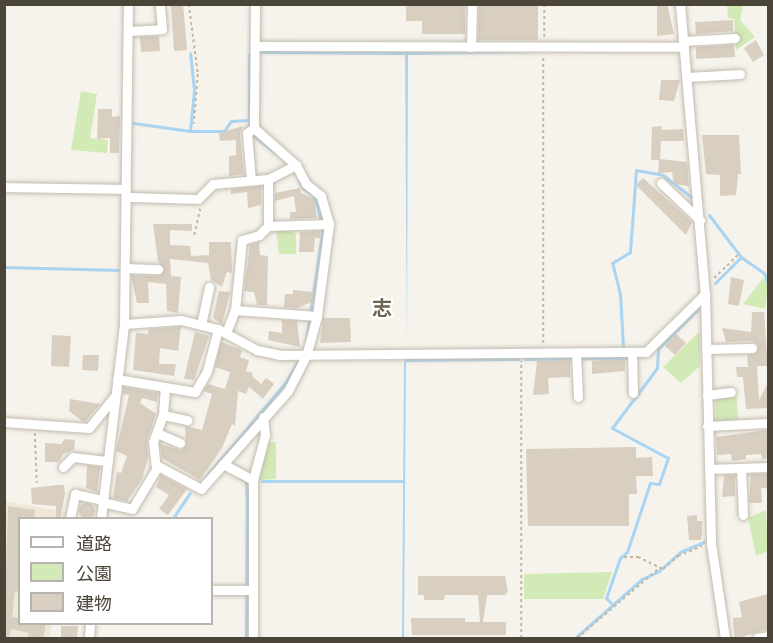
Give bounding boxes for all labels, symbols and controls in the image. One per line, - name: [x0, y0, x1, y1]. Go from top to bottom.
- district label: 志: [372, 295, 392, 319]
- legend: [18, 517, 213, 625]
- text: 道路: [76, 532, 112, 554]
- text: 公園: [76, 562, 112, 584]
- text: 建物: [76, 592, 112, 614]

